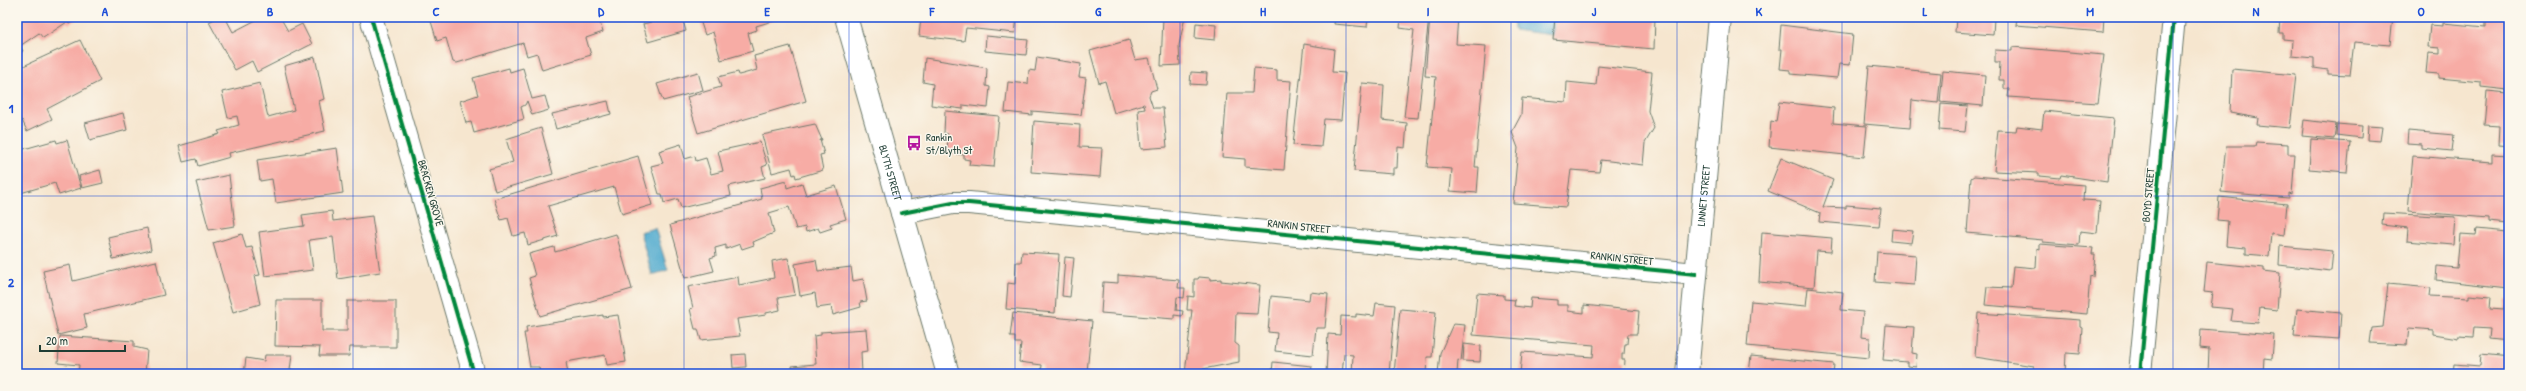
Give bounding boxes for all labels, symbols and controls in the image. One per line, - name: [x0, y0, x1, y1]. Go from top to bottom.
- text: A: [102, 2, 109, 20]
- text: B: [267, 2, 274, 20]
- text: C: [432, 2, 440, 20]
- text: D: [598, 2, 605, 20]
- text: E: [764, 2, 770, 20]
- text: F: [929, 2, 936, 20]
- text: G: [1095, 2, 1102, 20]
- text: H: [1260, 2, 1266, 20]
- text: I: [1426, 2, 1430, 20]
- text: J: [1592, 2, 1597, 20]
- text: K: [1756, 2, 1763, 20]
- text: L: [1923, 2, 1928, 20]
- text: M: [2086, 2, 2094, 20]
- text: N: [2253, 2, 2260, 20]
- text: O: [2417, 2, 2425, 20]
- text: 1: [9, 99, 14, 117]
- place label: Rankin St/Blyth St: [926, 130, 973, 157]
- bus stop icon: Rankin St/Blyth St: [905, 134, 923, 152]
- street label: BLYTH STREET: [876, 143, 905, 203]
- street label: BRACKEN GROVE: [415, 158, 447, 228]
- street label: LINNET STREET: [1694, 164, 1713, 227]
- street label: BOYD STREET: [2139, 166, 2157, 223]
- street label: RANKIN STREET: [1267, 216, 1332, 236]
- street label: RANKIN STREET: [1590, 248, 1655, 268]
- text: 2: [8, 273, 15, 291]
- scale bar: [40, 327, 125, 353]
- text: 20 m: [46, 332, 68, 349]

